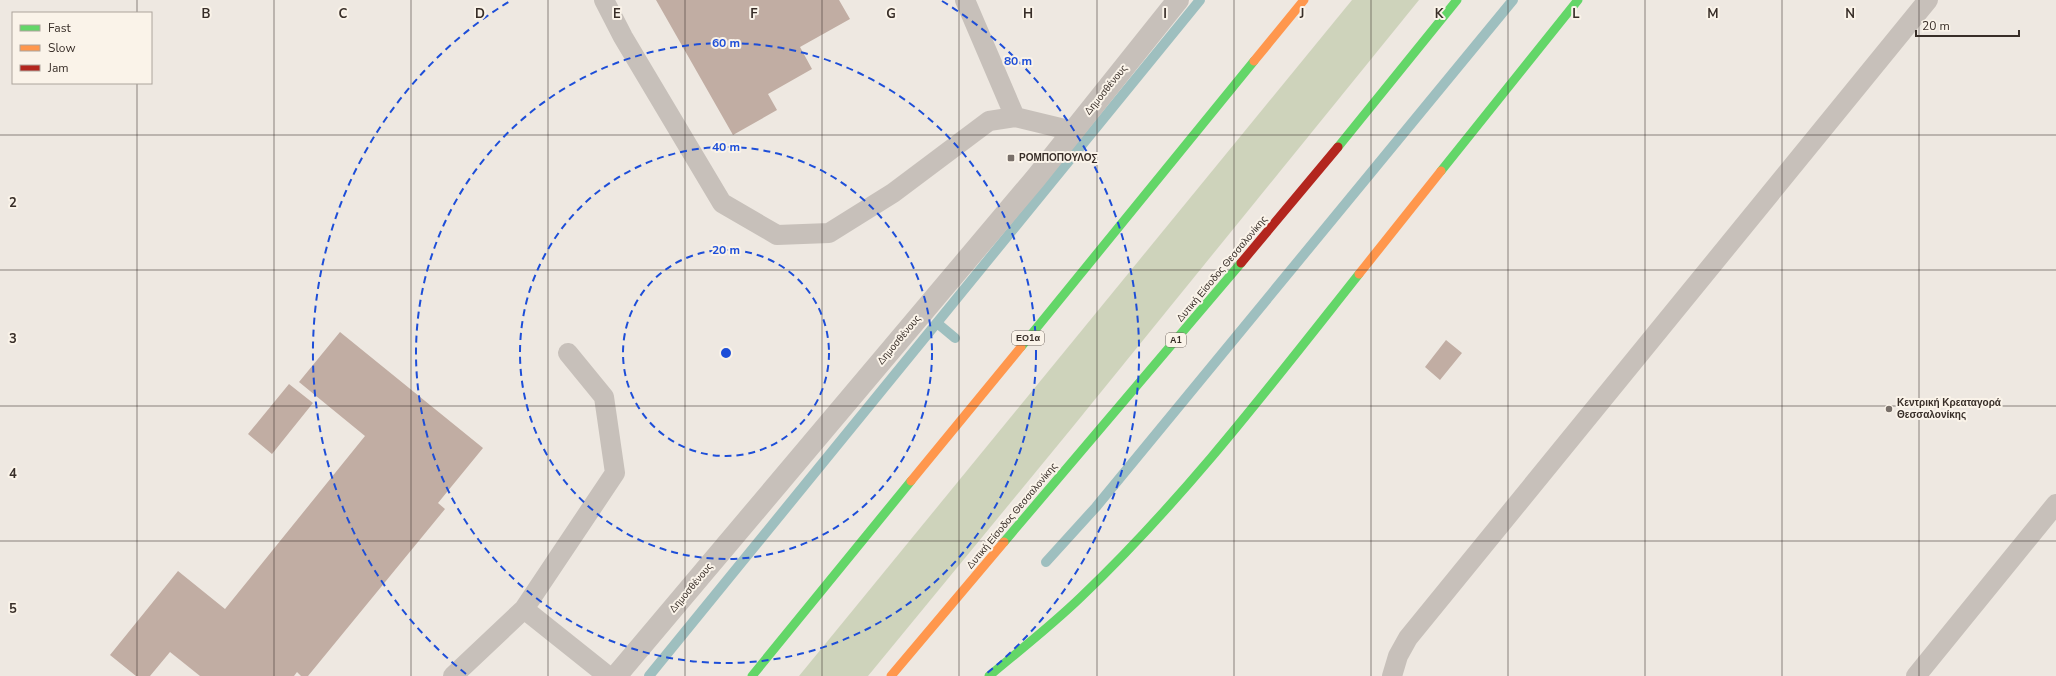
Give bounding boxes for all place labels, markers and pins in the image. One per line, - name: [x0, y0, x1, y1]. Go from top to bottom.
- place label: ΡΟΜΠΟΠΟΥΛΟΣ: [1019, 151, 1097, 165]
- marker: ΡΟΜΠΟΠΟΥΛΟΣ: [1006, 153, 1016, 163]
- centre of rings: [719, 346, 733, 360]
- place label: Κεντρική Κρεαταγορά Θεσσαλονίκης: [1897, 396, 2002, 422]
- marker: Κεντρική Κρεαταγορά Θεσσαλονίκης: [1884, 404, 1894, 414]

